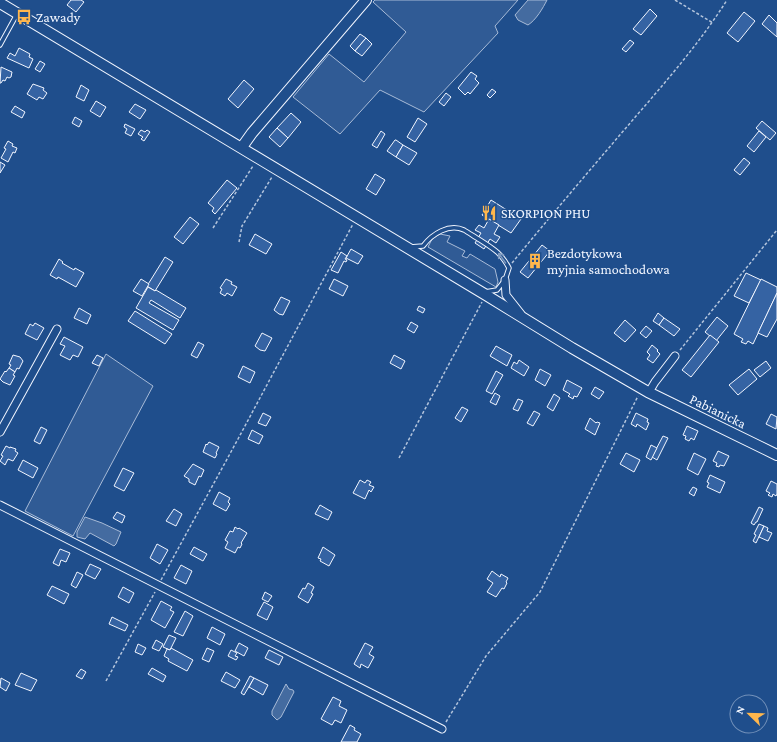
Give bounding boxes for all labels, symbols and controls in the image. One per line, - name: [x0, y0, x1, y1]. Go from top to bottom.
- bus stop icon: Zawady: [15, 8, 33, 26]
- place label: Zawady: [36, 9, 81, 25]
- restaurant icon: SKORPION PHU: [480, 204, 498, 222]
- place label: SKORPION PHU: [501, 205, 590, 221]
- place label: Bezdotykowa myjnia samochodowa: [547, 245, 670, 278]
- one-way arrow: [498, 252, 507, 263]
- building icon: Bezdotykowa myjnia samochodowa: [526, 252, 544, 270]
- street label: Pabianicka: [687, 391, 749, 432]
- north arrow: [729, 694, 769, 734]
- text: N: [733, 704, 747, 716]

